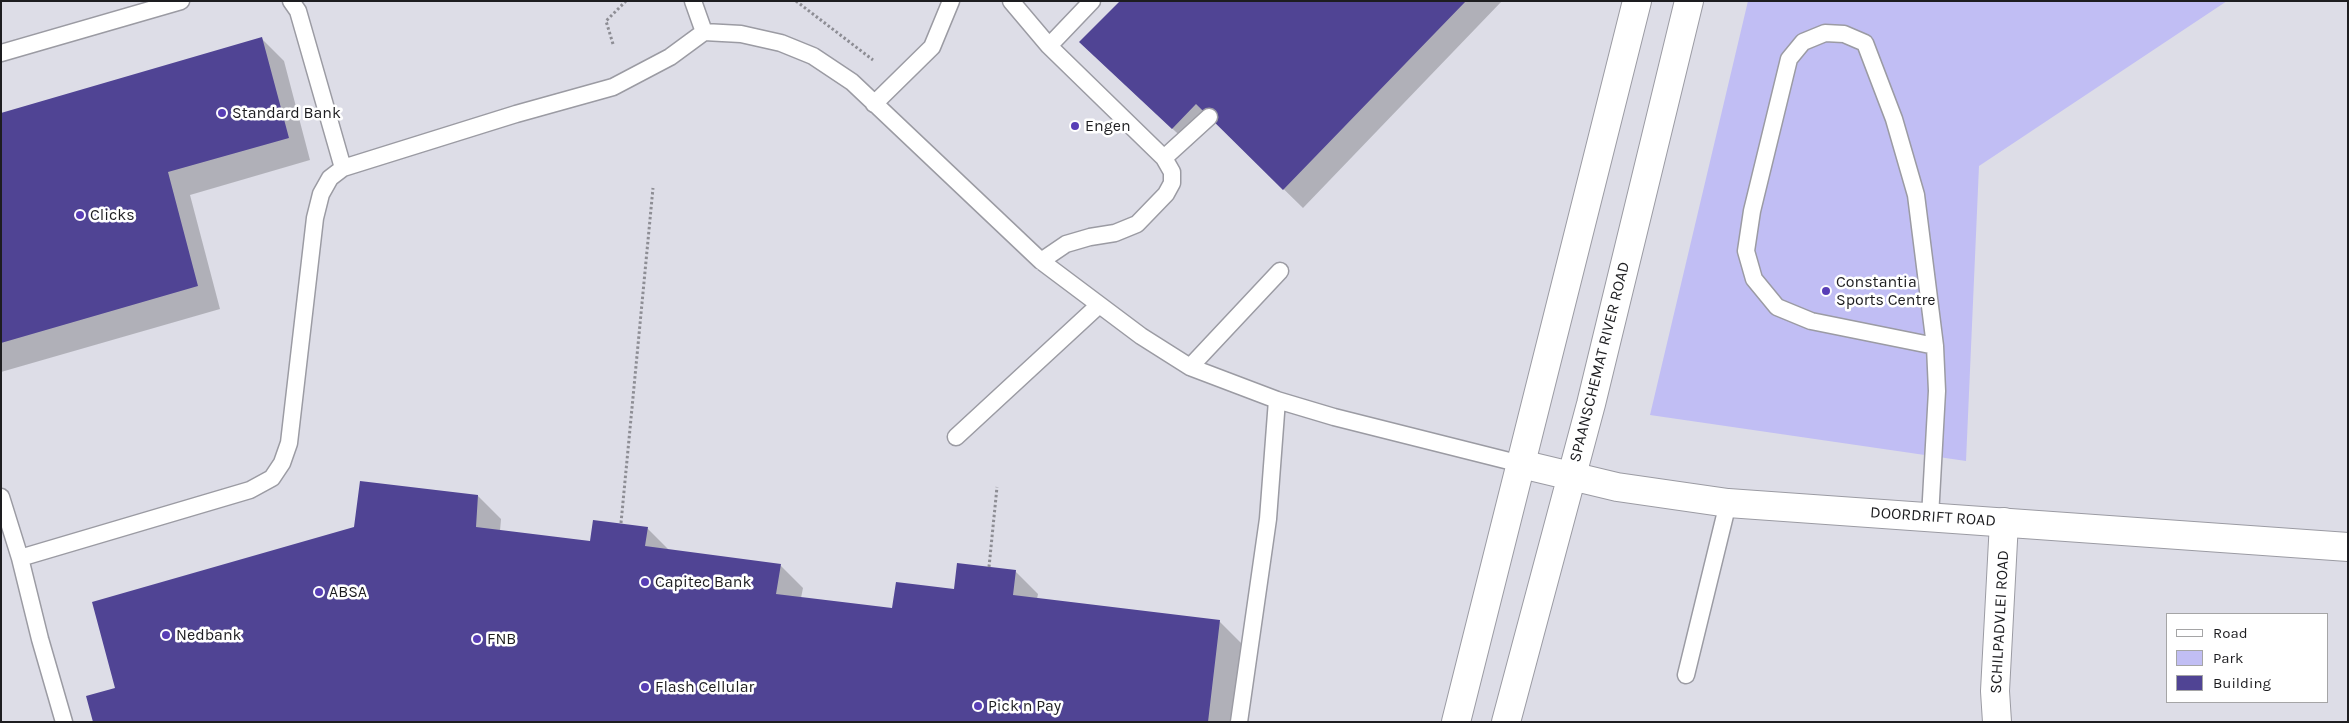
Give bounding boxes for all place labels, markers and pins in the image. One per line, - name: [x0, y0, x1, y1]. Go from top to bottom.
- place label: Standard Bank: [232, 103, 341, 123]
- marker: Standard Bank: [216, 107, 228, 119]
- place label: Engen: [1085, 116, 1131, 136]
- marker: Engen: [1069, 120, 1081, 132]
- place label: Clicks: [90, 205, 135, 225]
- marker: Clicks: [74, 209, 86, 221]
- place label: Constantia Sports Centre: [1836, 272, 1935, 310]
- marker: Constantia Sports Centre: [1820, 285, 1832, 297]
- place label: Capitec Bank: [655, 572, 751, 592]
- marker: Capitec Bank: [639, 576, 651, 588]
- place label: ABSA: [329, 582, 367, 602]
- marker: ABSA: [313, 586, 325, 598]
- place label: Nedbank: [176, 625, 242, 645]
- marker: Nedbank: [160, 629, 172, 641]
- place label: FNB: [487, 629, 516, 649]
- marker: FNB: [471, 633, 483, 645]
- place label: Flash Cellular: [655, 677, 754, 697]
- marker: Flash Cellular: [639, 681, 651, 693]
- place label: Pick n Pay: [988, 696, 1061, 716]
- marker: Pick n Pay: [972, 700, 984, 712]

